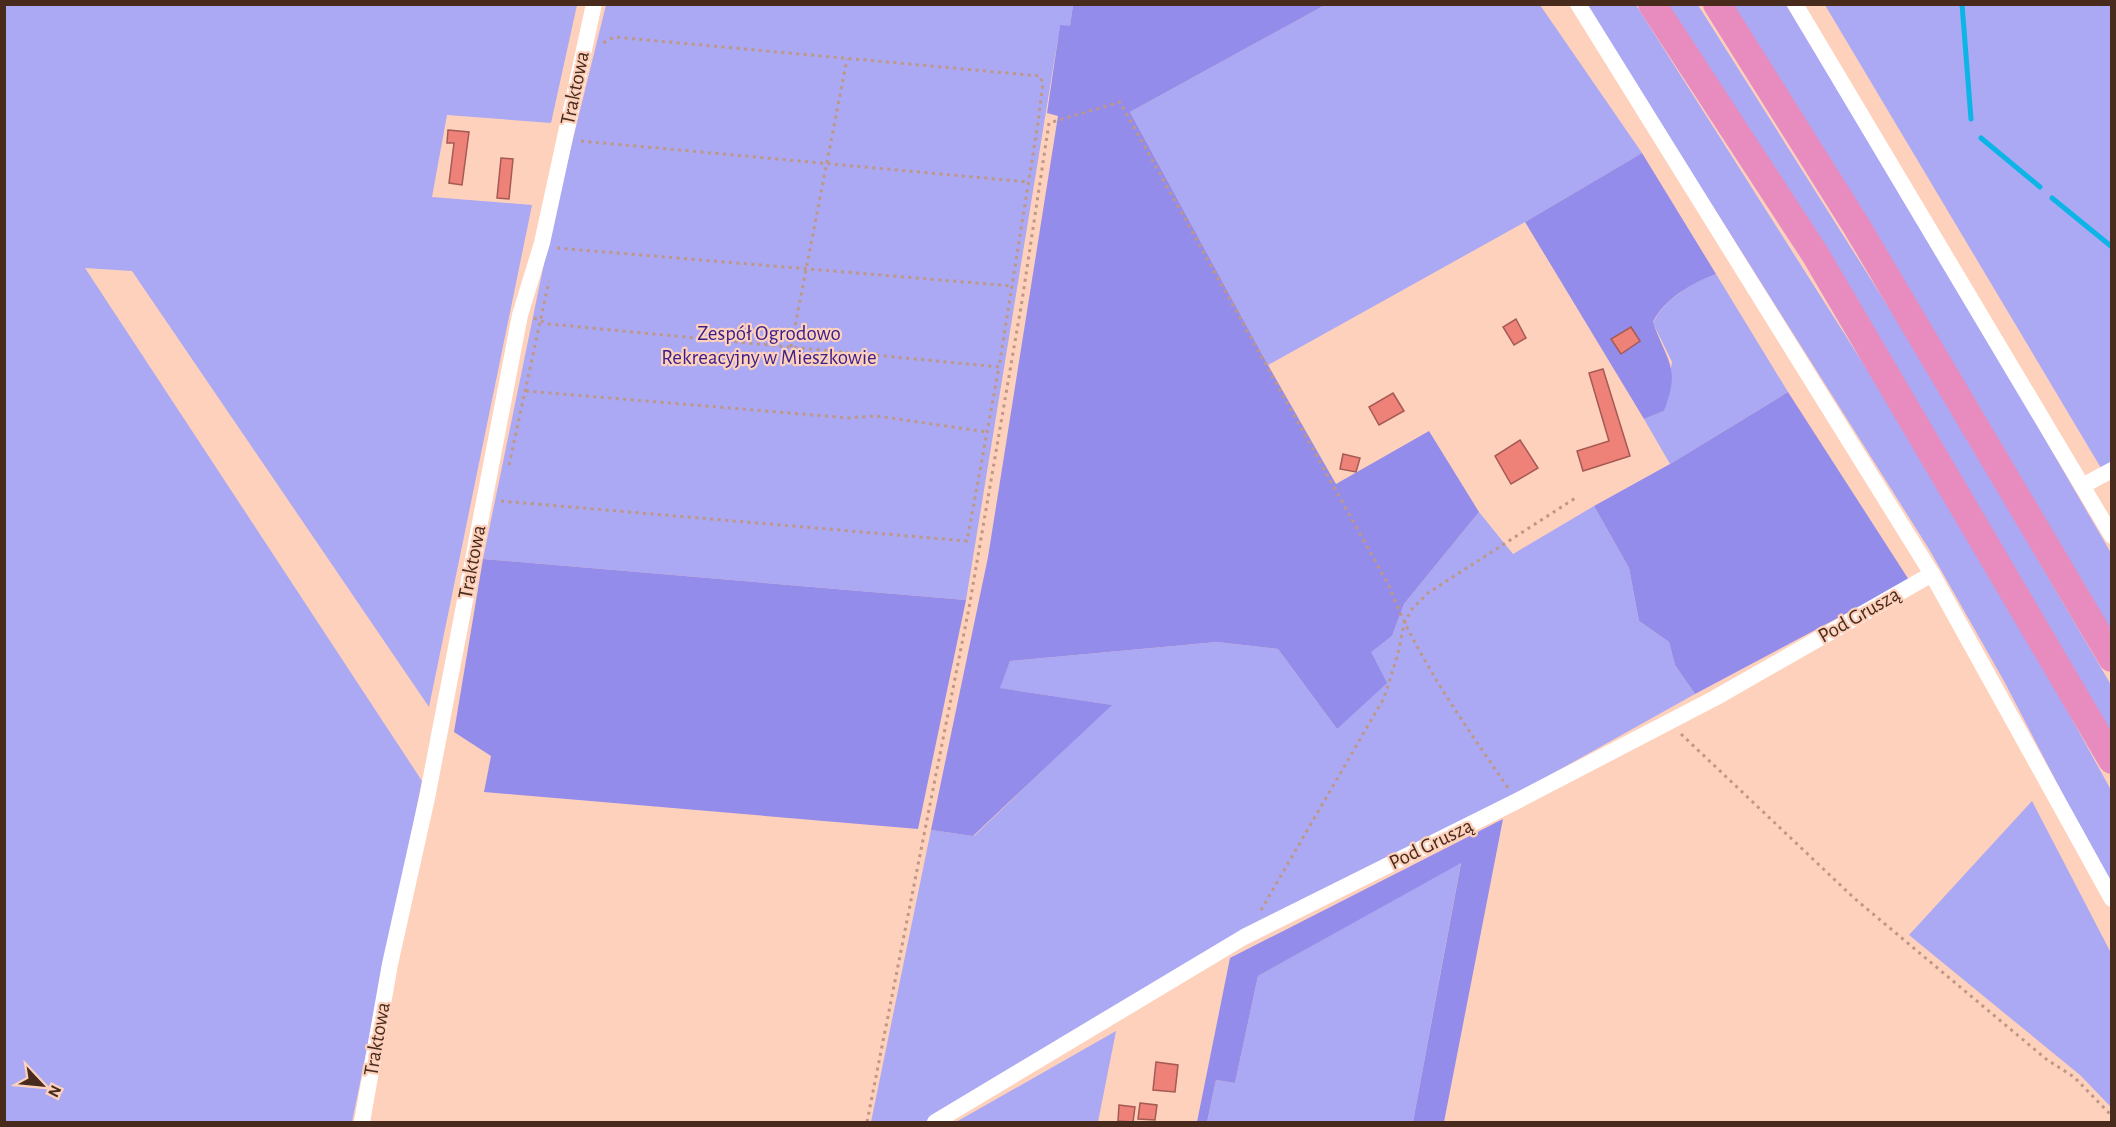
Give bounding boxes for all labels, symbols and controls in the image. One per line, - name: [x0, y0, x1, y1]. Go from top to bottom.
- street label: Traktowa: [557, 49, 593, 127]
- park label: Zespół Ogrodowo Rekreacyjny w Mieszkowie: [661, 323, 877, 368]
- street label: Traktowa: [455, 523, 489, 601]
- street label: Pod Gruszą: [1815, 583, 1904, 647]
- street label: Pod Gruszą: [1386, 815, 1477, 873]
- street label: Traktowa: [360, 1000, 394, 1078]
- north arrow: [12, 1055, 72, 1115]
- text: N: [45, 1083, 64, 1100]

